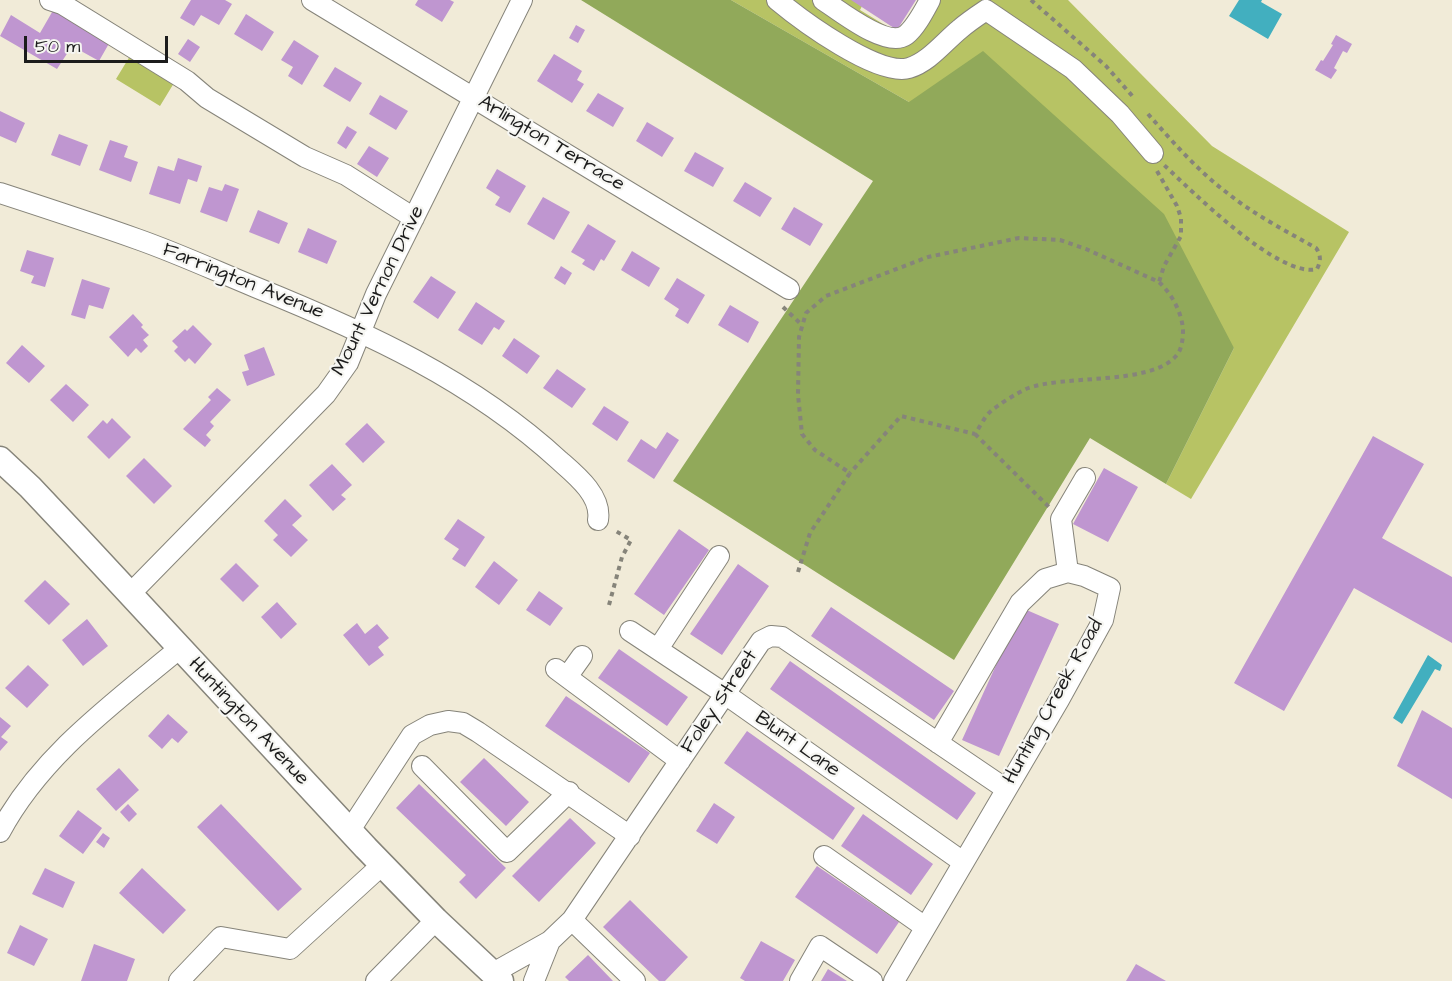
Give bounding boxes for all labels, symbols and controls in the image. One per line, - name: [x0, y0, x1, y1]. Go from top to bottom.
- scale bar: [27, 24, 171, 62]
- text: 50 m: [35, 34, 80, 59]
- street label: Arlington Terrace: [473, 91, 629, 197]
- street label: Mount Vernon Drive: [327, 202, 431, 380]
- street label: Farrington Avenue: [159, 239, 327, 325]
- street label: Hunting Creek Road: [999, 615, 1109, 789]
- street label: Foley Street: [677, 646, 763, 758]
- street label: Huntington Avenue: [183, 653, 313, 791]
- street label: Blunt Lane: [750, 707, 844, 783]

